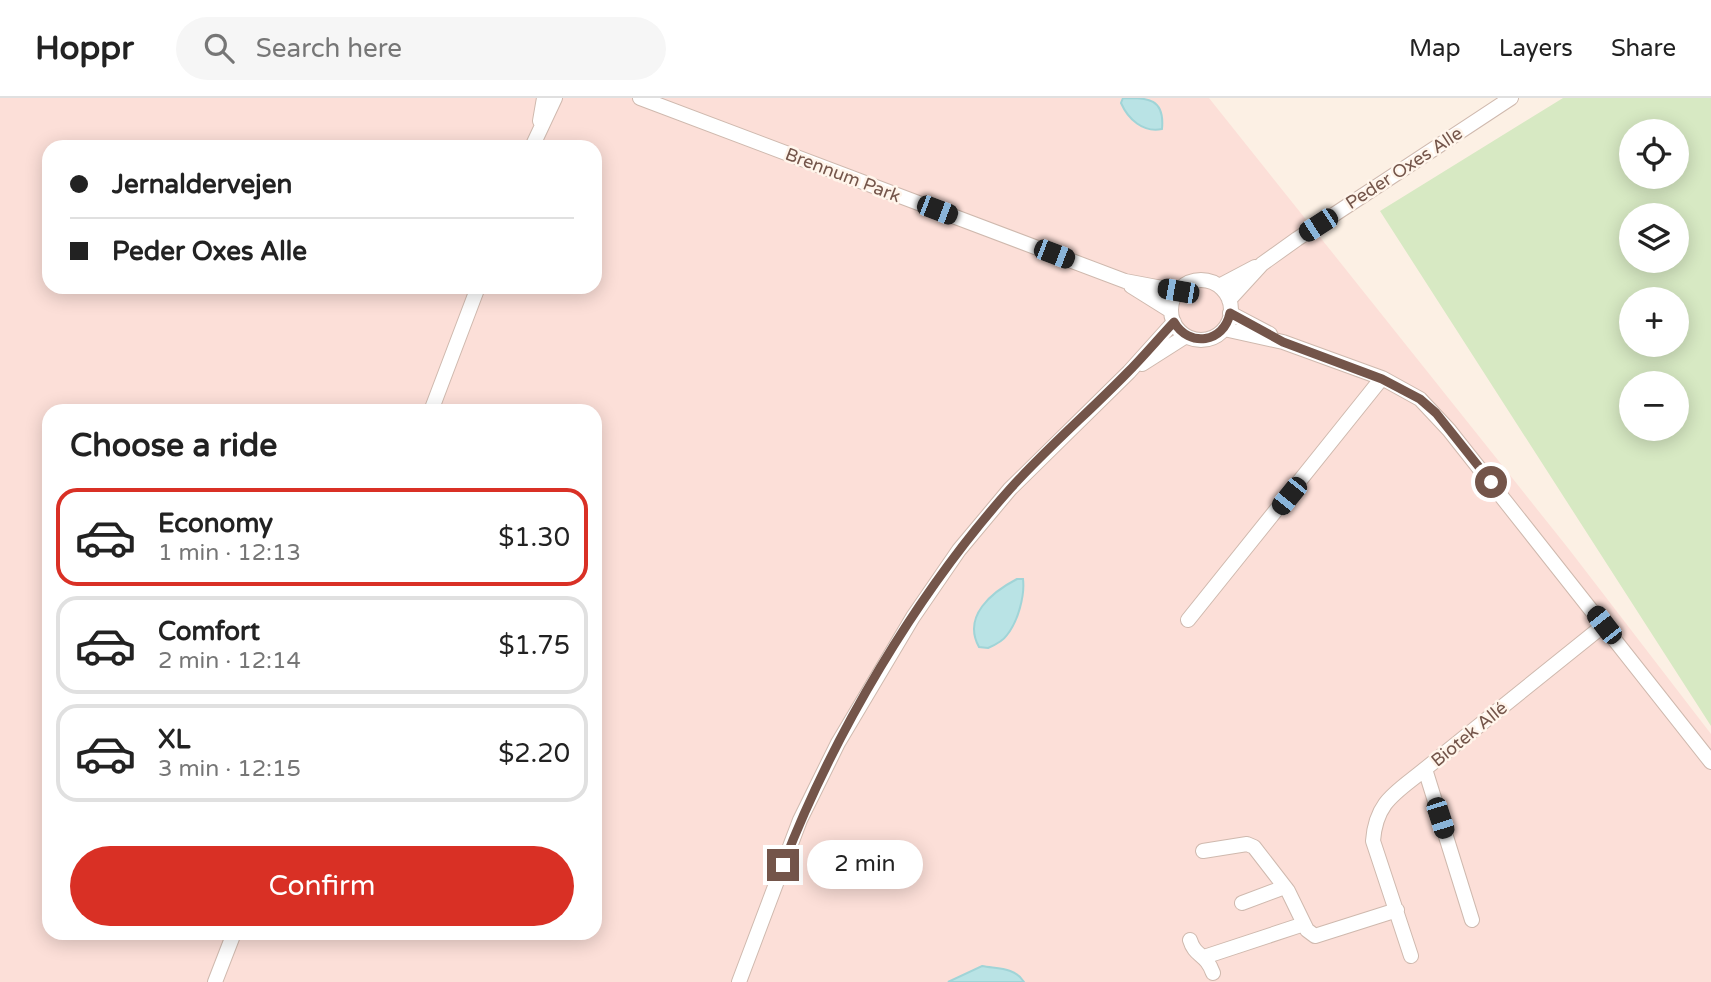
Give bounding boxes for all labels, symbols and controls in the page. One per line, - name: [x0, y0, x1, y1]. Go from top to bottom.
- search box: [176, 17, 666, 80]
- text: Hoppr: [35, 29, 134, 68]
- icon: search: [200, 29, 238, 67]
- text: Search here: [256, 33, 402, 64]
- text: Map: [1409, 34, 1461, 63]
- text: Layers: [1499, 34, 1573, 63]
- text: Share: [1611, 34, 1676, 63]
- map controls: [1619, 119, 1689, 441]
- button: locate: [1619, 119, 1689, 189]
- street label: Peder Oxes Alle: [1341, 122, 1467, 214]
- street label: Brennum Park: [782, 143, 904, 207]
- text: Jernaldervejen: [112, 169, 292, 200]
- car: [914, 193, 961, 227]
- button: layers: [1619, 203, 1689, 273]
- car: [1295, 205, 1342, 245]
- text: Peder Oxes Alle: [112, 236, 307, 267]
- car: [1031, 237, 1078, 271]
- car: [1156, 277, 1201, 305]
- button: +: [1619, 287, 1689, 357]
- button: −: [1619, 371, 1689, 441]
- text: Choose a ride: [70, 427, 277, 465]
- route start: [1475, 466, 1507, 498]
- car: [1268, 473, 1311, 519]
- icon: car: [74, 506, 137, 569]
- text: Economy: [158, 508, 273, 539]
- text: $1.30: [498, 522, 570, 553]
- text: 1 min · 12:13: [158, 539, 301, 567]
- car: [1583, 602, 1626, 648]
- icon: car: [74, 614, 137, 677]
- text: Comfort: [158, 616, 260, 647]
- text: $1.75: [498, 630, 570, 661]
- text: 2 min · 12:14: [158, 647, 301, 675]
- street label: Biotek Allé: [1426, 697, 1512, 771]
- icon: car: [74, 722, 137, 785]
- text: XL: [158, 724, 190, 755]
- text: $2.20: [498, 738, 570, 769]
- text: 3 min · 12:15: [158, 755, 301, 783]
- car: [1424, 795, 1457, 841]
- callout: 2 min: [808, 840, 923, 890]
- button: Confirm: [70, 846, 574, 926]
- route end: [767, 849, 799, 881]
- text: 2 min: [834, 850, 896, 878]

